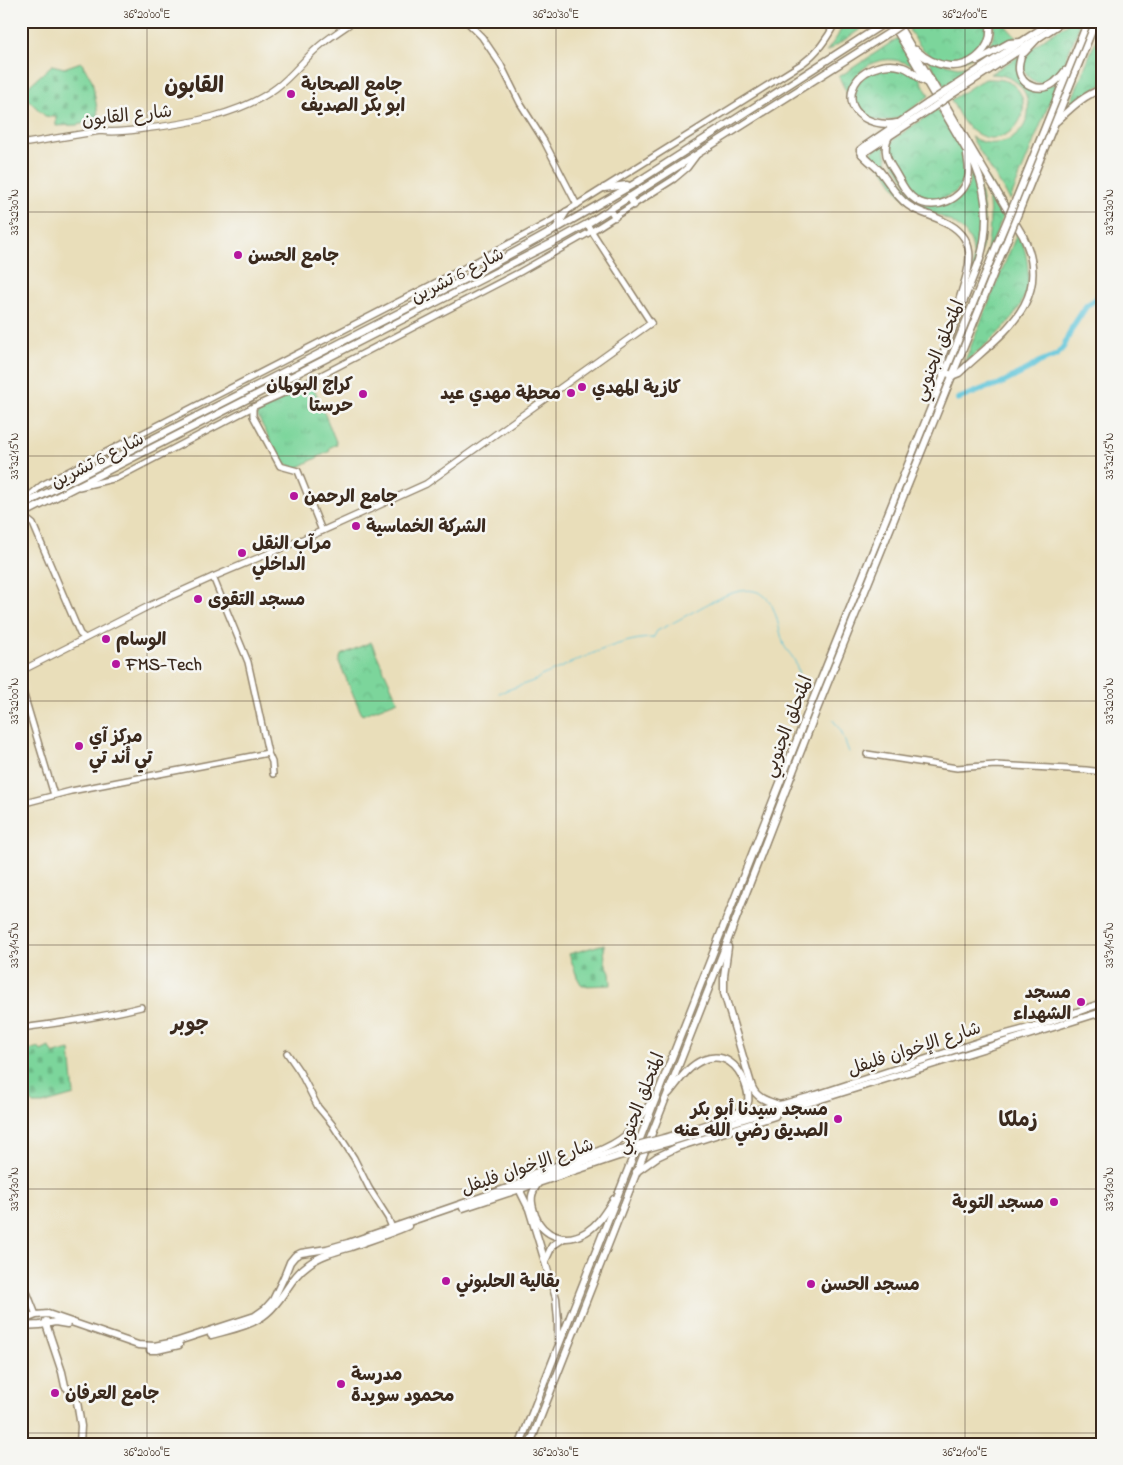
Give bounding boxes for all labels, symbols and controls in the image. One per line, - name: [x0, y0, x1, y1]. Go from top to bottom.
- text: 36°20'00"E: [124, 6, 170, 24]
- text: 36°20'30"E: [533, 6, 579, 24]
- text: 36°21'00"E: [943, 6, 987, 24]
- district label: القابون: [164, 71, 224, 103]
- place label: جامع الصحابة ابو بكر الصديف: [301, 73, 405, 120]
- marker: جامع الصحابة ابو بكر الصديف: [285, 88, 297, 100]
- street label: شارع القابون: [81, 99, 174, 135]
- text: 33°32'30"N: [6, 189, 24, 235]
- text: 33°32'30"N: [1101, 189, 1119, 235]
- street label: شارع 6 تشرين: [407, 242, 509, 311]
- place label: جامع الحسن: [248, 244, 339, 270]
- marker: جامع الحسن: [232, 249, 244, 261]
- street label: المتحلق الجنوبي: [908, 296, 973, 406]
- place label: كراج البولمان حرستا: [266, 373, 353, 420]
- place label: كازية المهدي: [592, 376, 681, 402]
- marker: كازية المهدي: [576, 381, 588, 393]
- place label: محطة مهدي عيد: [440, 382, 561, 408]
- marker: محطة مهدي عيد: [565, 387, 577, 399]
- marker: كراج البولمان حرستا: [357, 388, 369, 400]
- street label: شارع 6 تشرين: [47, 427, 149, 496]
- text: 33°32'15"N: [6, 433, 24, 479]
- text: 33°32'15"N: [1101, 433, 1119, 479]
- place label: جامع الرحمن: [304, 485, 398, 511]
- marker: جامع الرحمن: [288, 490, 300, 502]
- place label: الشركة الخماسية: [366, 515, 486, 541]
- marker: الشركة الخماسية: [350, 520, 362, 532]
- place label: مرآب النقل الداخلي: [252, 532, 331, 580]
- marker: مرآب النقل الداخلي: [236, 547, 248, 559]
- place label: مسجد التقوى: [208, 588, 305, 614]
- marker: مسجد التقوى: [192, 593, 204, 605]
- place label: الوسام: [116, 628, 166, 654]
- marker: الوسام: [100, 633, 112, 645]
- place label: FMS-Tech: [125, 653, 202, 679]
- marker: FMS-Tech: [110, 658, 122, 670]
- street label: المتحلق الجنوبي: [758, 672, 821, 782]
- text: 33°32'00"N: [6, 678, 24, 724]
- text: 33°32'00"N: [1101, 678, 1119, 724]
- place label: مركز آي تي أند تي: [89, 725, 153, 773]
- marker: مركز آي تي أند تي: [73, 740, 85, 752]
- text: 33°31'45"N: [6, 922, 24, 968]
- text: 33°31'45"N: [1101, 922, 1119, 968]
- place label: مسجد الشهداء: [1013, 981, 1071, 1028]
- marker: مسجد الشهداء: [1075, 996, 1087, 1008]
- district label: جوبر: [169, 1011, 209, 1040]
- street label: شارع الإخوان فليفل: [844, 1016, 985, 1084]
- street label: المتحلق الجنوبي: [610, 1049, 673, 1159]
- place label: مسجد سيدنا أبو بكر الصديق رضي الله عنه: [674, 1098, 828, 1146]
- district label: زملكا: [999, 1107, 1037, 1136]
- marker: مسجد سيدنا أبو بكر الصديق رضي الله عنه: [832, 1113, 844, 1125]
- street label: شارع الإخوان فليفل: [458, 1133, 598, 1203]
- text: 33°31'30"N: [6, 1167, 24, 1211]
- text: 33°31'30"N: [1101, 1167, 1119, 1211]
- place label: مسجد التوبة: [952, 1191, 1044, 1217]
- marker: مسجد التوبة: [1048, 1196, 1060, 1208]
- place label: بقالية الحلبوني: [456, 1270, 560, 1297]
- place label: مسجد الحسن: [821, 1273, 920, 1299]
- marker: بقالية الحلبوني: [440, 1275, 452, 1287]
- marker: مسجد الحسن: [805, 1278, 817, 1290]
- place label: مدرسة محمود سويدة: [351, 1363, 454, 1410]
- marker: مدرسة محمود سويدة: [335, 1378, 347, 1390]
- place label: جامع العرفان: [65, 1382, 159, 1408]
- marker: جامع العرفان: [49, 1387, 61, 1399]
- text: 36°20'00"E: [124, 1444, 170, 1462]
- text: 36°20'30"E: [533, 1444, 579, 1462]
- text: 36°21'00"E: [943, 1444, 987, 1462]

